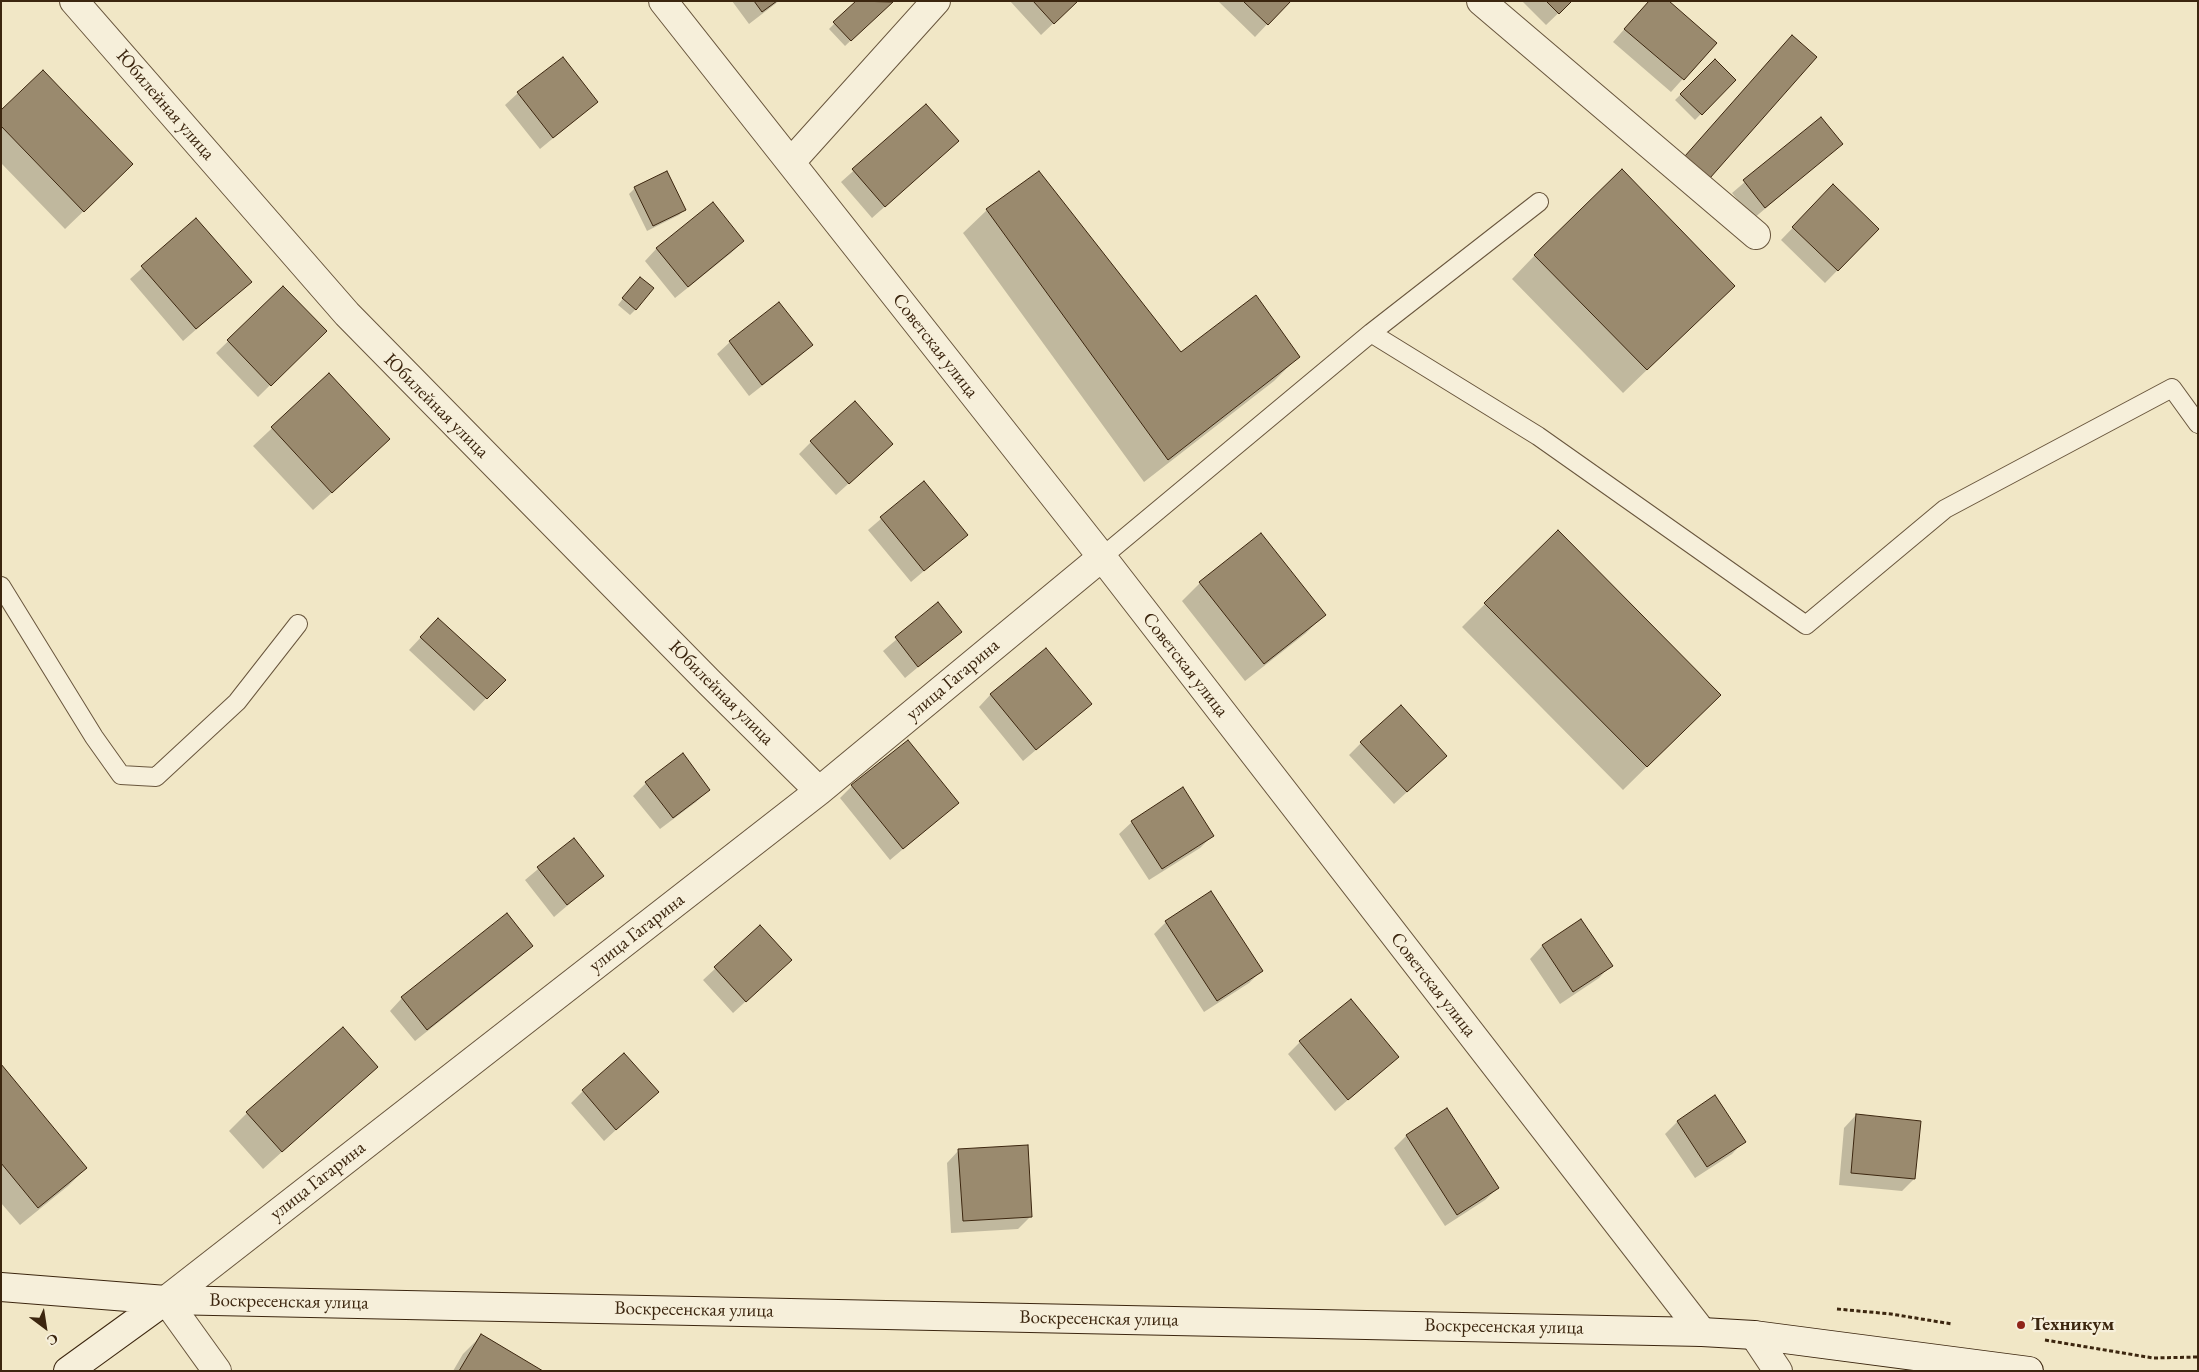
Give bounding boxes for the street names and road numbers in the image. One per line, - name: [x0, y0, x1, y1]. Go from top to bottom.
- street label: Юбилейная улица: [111, 45, 219, 165]
- street label: Советская улица: [887, 289, 983, 403]
- street label: Юбилейная улица: [379, 349, 493, 463]
- street label: Советская улица: [1137, 608, 1233, 722]
- street label: улица Гагарина: [902, 634, 1004, 726]
- street label: Юбилейная улица: [664, 636, 778, 750]
- street label: улица Гагарина: [585, 889, 689, 977]
- street label: Советская улица: [1385, 928, 1481, 1042]
- street label: улица Гагарина: [266, 1137, 370, 1225]
- street label: Воскресенская улица: [209, 1289, 369, 1315]
- street label: Воскресенская улица: [614, 1297, 774, 1323]
- street label: Воскресенская улица: [1019, 1306, 1179, 1332]
- street label: Воскресенская улица: [1424, 1314, 1584, 1340]

